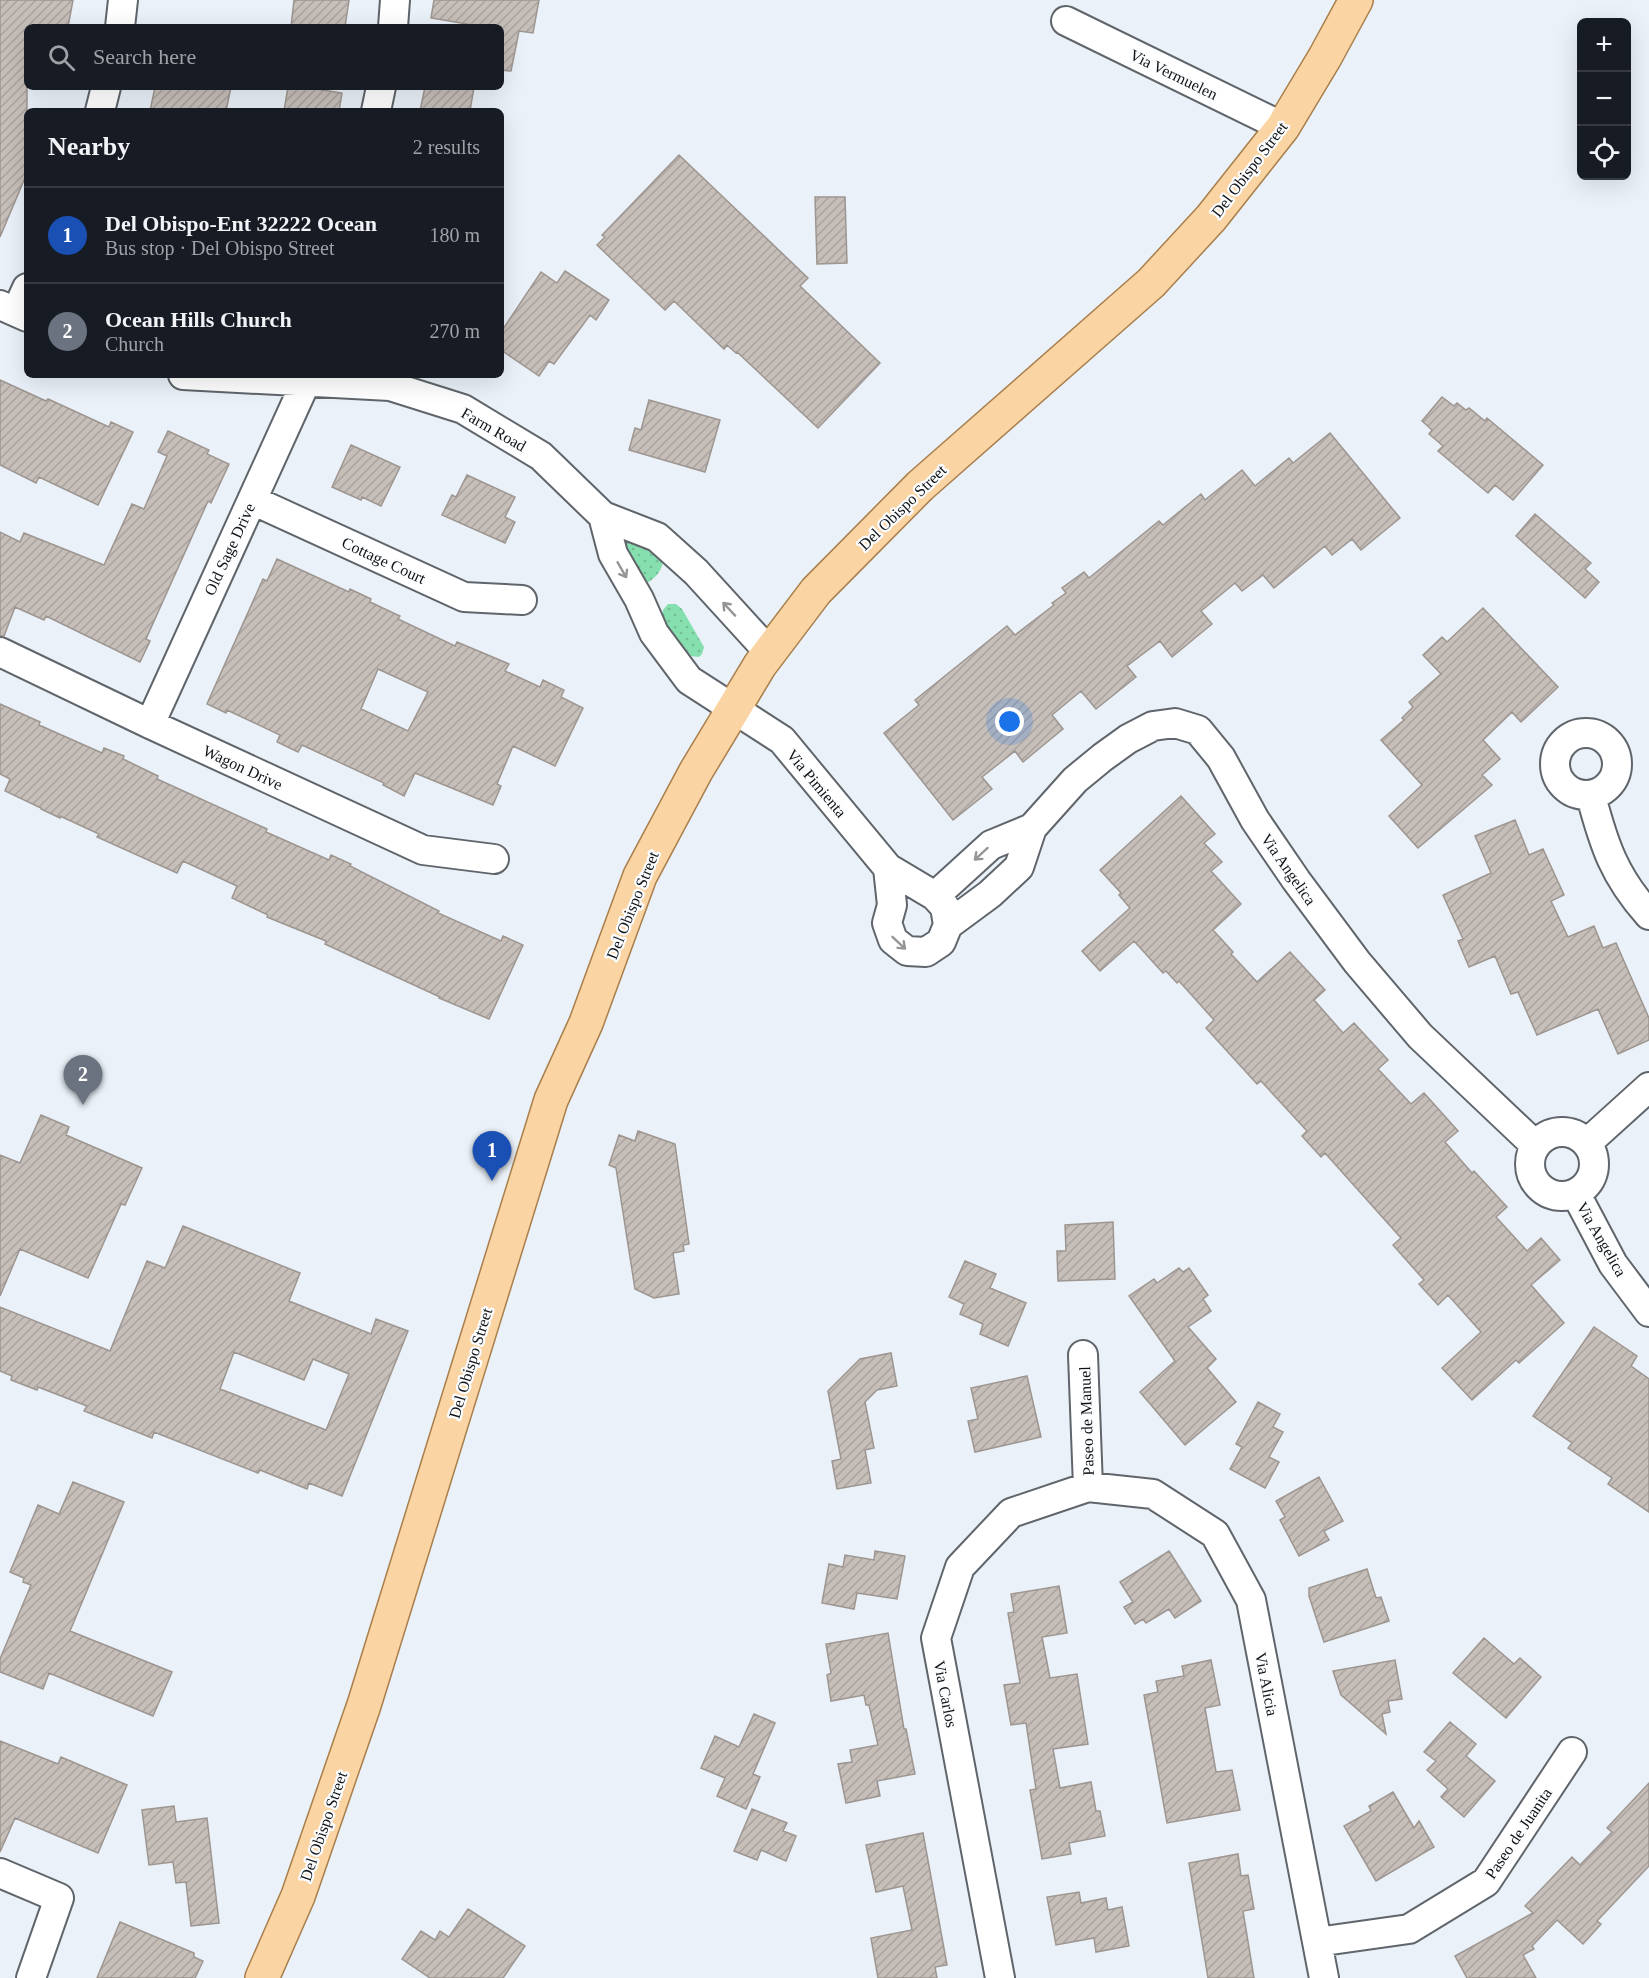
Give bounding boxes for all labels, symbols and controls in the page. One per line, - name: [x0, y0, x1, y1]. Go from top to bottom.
- map controls: [1577, 18, 1631, 180]
- button: +: [1577, 18, 1631, 72]
- search box: [24, 24, 504, 90]
- icon: search: [45, 41, 78, 74]
- text: Search here: [93, 44, 196, 69]
- street label: Via Vermuelen: [1127, 46, 1220, 103]
- button: −: [1577, 72, 1631, 126]
- street label: Del Obispo Street: [1208, 118, 1292, 221]
- button: locate: [1577, 126, 1631, 180]
- text: Nearby: [48, 132, 130, 161]
- text: 2 results: [413, 136, 480, 158]
- text: Del Obispo-Ent 32222 Ocean: [105, 211, 377, 236]
- text: 1: [63, 224, 73, 246]
- text: 180 m: [429, 224, 480, 246]
- text: Bus stop · Del Obispo Street: [105, 237, 334, 259]
- text: Ocean Hills Church: [105, 307, 292, 332]
- text: 2: [63, 320, 73, 342]
- text: 270 m: [429, 320, 480, 342]
- text: Church: [105, 333, 164, 355]
- street label: Farm Road: [459, 404, 529, 455]
- street label: Del Obispo Street: [855, 461, 951, 554]
- street label: Old Sage Drive: [201, 501, 259, 598]
- street label: Cottage Court: [339, 534, 429, 588]
- one-way arrow: [617, 562, 629, 579]
- one-way arrow: [722, 602, 736, 617]
- your location: [995, 707, 1024, 736]
- street label: Wagon Drive: [200, 742, 285, 794]
- street label: Via Pimienta: [783, 746, 850, 821]
- street label: Via Angelica: [1257, 830, 1319, 909]
- one-way arrow: [974, 847, 989, 861]
- street label: Del Obispo Street: [603, 848, 663, 962]
- one-way arrow: [891, 936, 906, 950]
- pin: 2: [64, 1056, 103, 1105]
- pin: 1: [472, 1132, 512, 1181]
- street label: Via Angelica: [1573, 1199, 1630, 1280]
- street label: Del Obispo Street: [446, 1305, 496, 1421]
- street label: Paseo de Manuel: [1076, 1366, 1097, 1476]
- street label: Via Alicia: [1252, 1651, 1281, 1717]
- street label: Via Carlos: [931, 1659, 960, 1729]
- street label: Del Obispo Street: [297, 1769, 351, 1883]
- street label: Paseo de Juanita: [1482, 1785, 1555, 1882]

